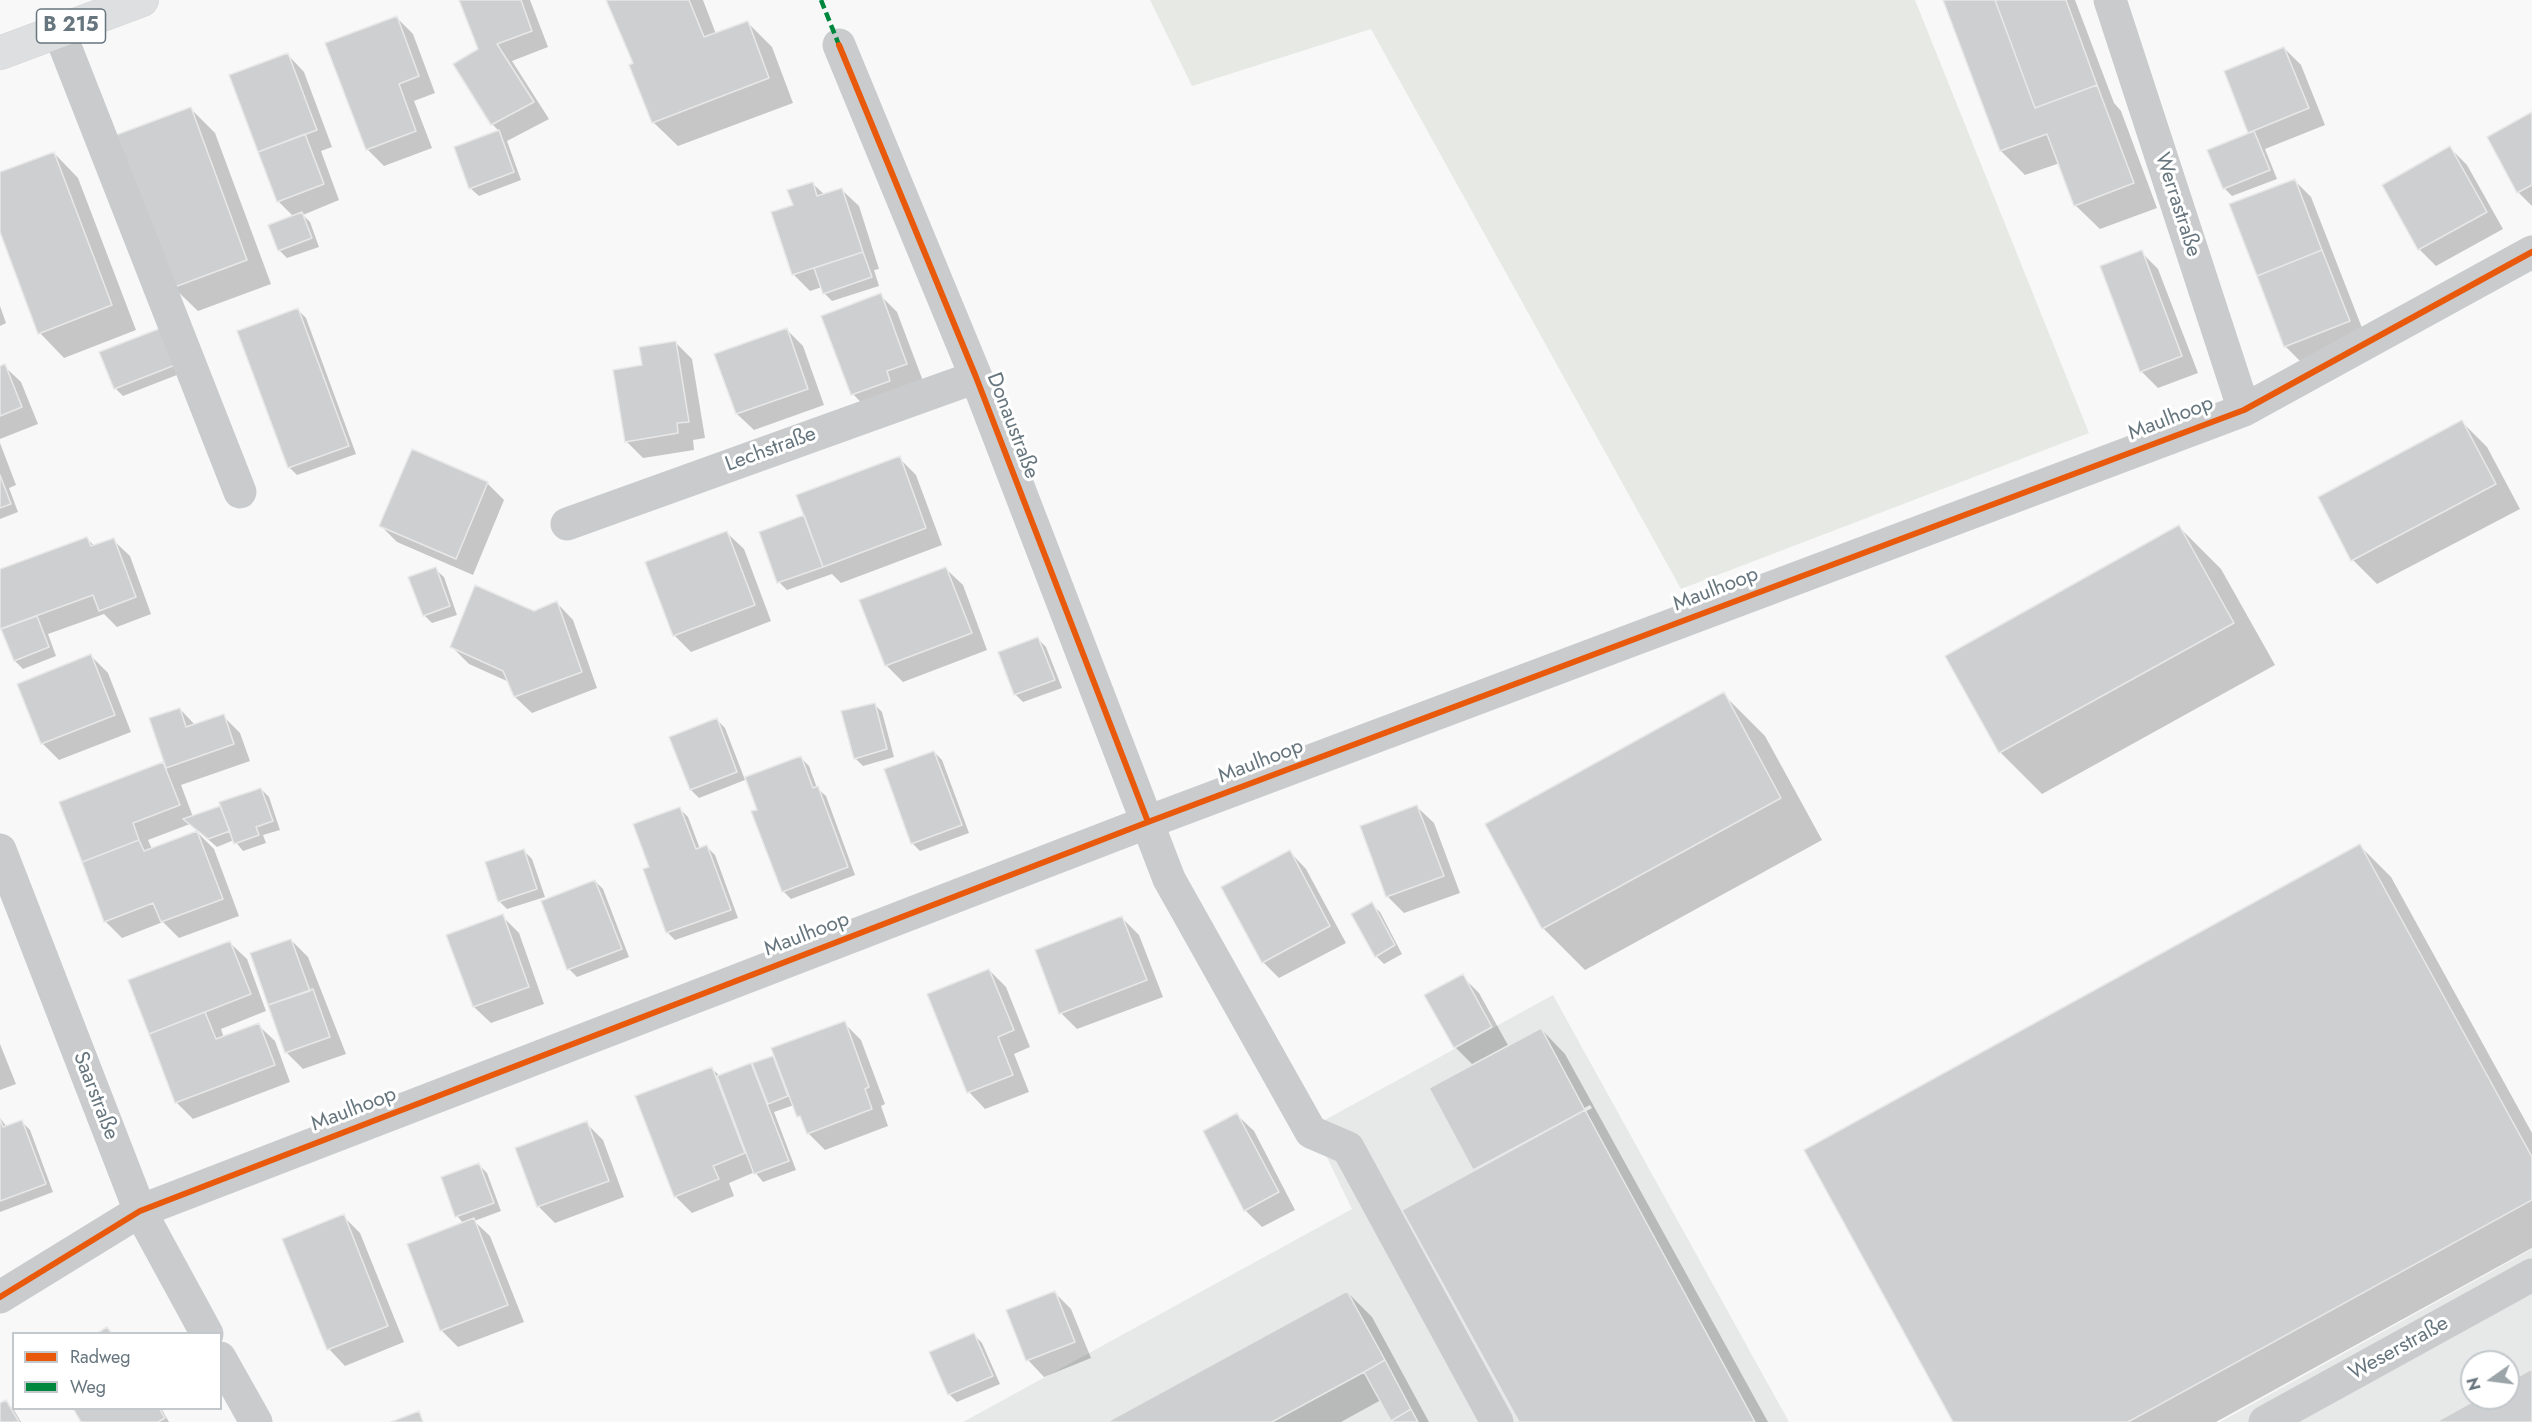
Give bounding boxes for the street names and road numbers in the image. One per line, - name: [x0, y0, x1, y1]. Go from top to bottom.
- road number: B 215: [36, 9, 106, 43]
- street label: Werrastraße: [2148, 150, 2206, 260]
- street label: Donaustraße: [980, 369, 1044, 483]
- street label: Maulhoop: [2125, 391, 2217, 447]
- street label: Lechstraße: [722, 422, 820, 478]
- street label: Maulhoop: [1670, 562, 1762, 618]
- street label: Maulhoop: [1215, 734, 1307, 790]
- street label: Maulhoop: [761, 907, 853, 963]
- street label: Saarstraße: [67, 1048, 123, 1144]
- street label: Maulhoop: [308, 1082, 400, 1138]
- street label: Weserstraße: [2345, 1311, 2453, 1387]

